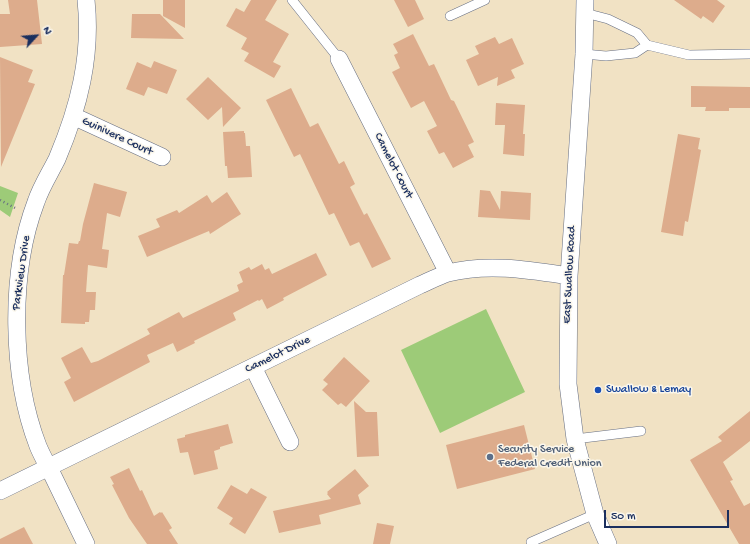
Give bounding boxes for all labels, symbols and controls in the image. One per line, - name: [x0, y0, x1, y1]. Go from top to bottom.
- north arrow: [16, 16, 56, 56]
- text: N: [40, 25, 54, 37]
- street label: Guinivere Court: [79, 114, 155, 160]
- street label: Camelot Court: [370, 131, 416, 201]
- street label: East Swallow Road: [560, 226, 580, 324]
- street label: Parkview Drive: [10, 235, 34, 311]
- street label: Camelot Drive: [243, 333, 313, 377]
- place label: Swallow & Lemay: [606, 383, 691, 397]
- marker: Swallow & Lemay: [593, 385, 603, 395]
- place label: Security Service Federal Credit Union: [498, 443, 601, 471]
- marker: Security Service Federal Credit Union: [485, 452, 495, 462]
- scale bar: [606, 502, 731, 528]
- text: 50 m: [611, 510, 636, 524]

